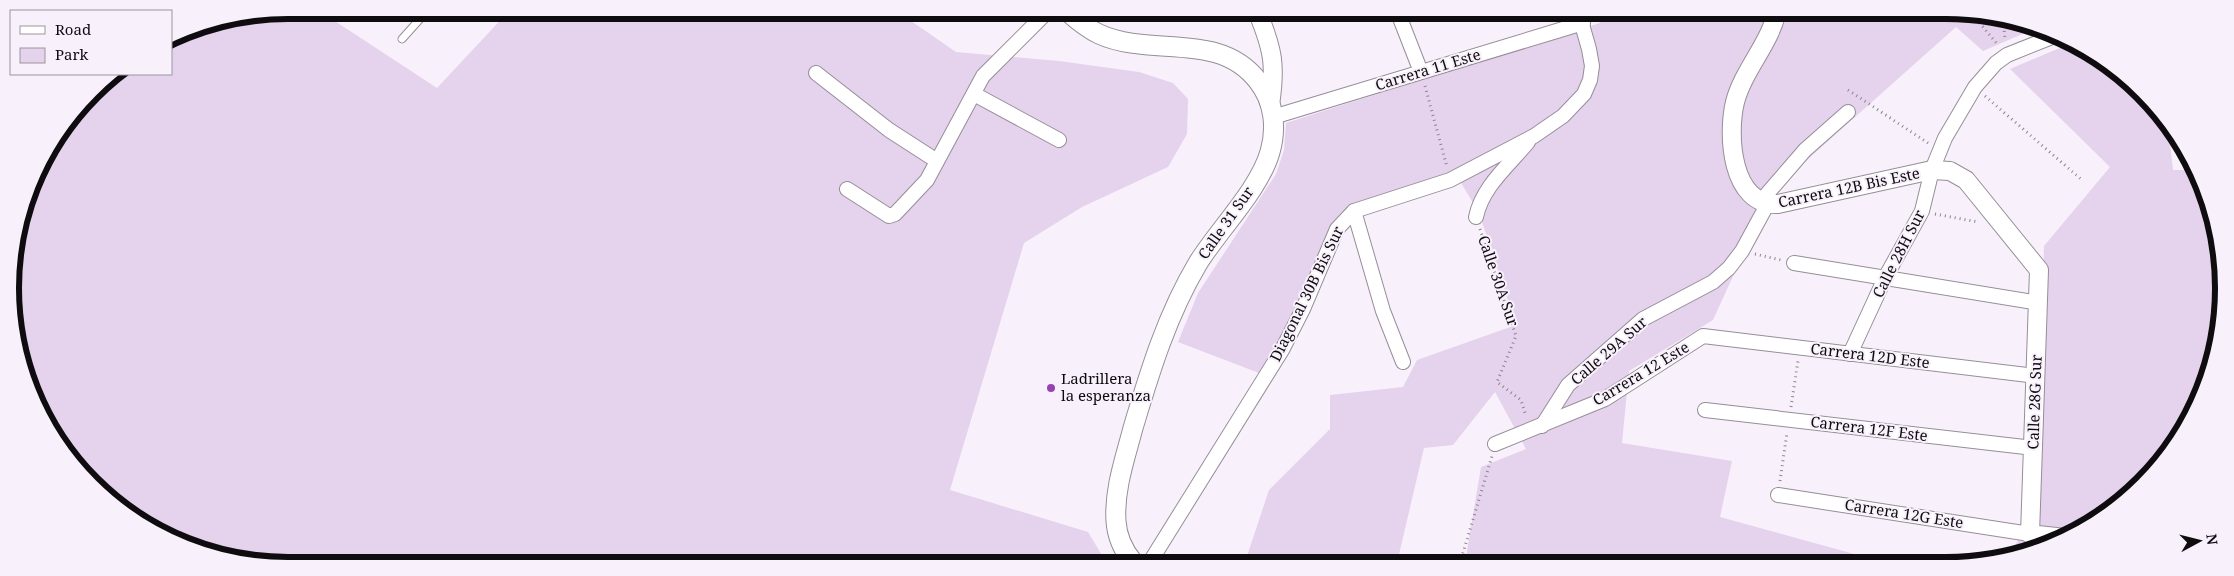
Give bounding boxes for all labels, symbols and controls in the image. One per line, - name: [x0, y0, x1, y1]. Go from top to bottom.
- legend: [10, 10, 172, 75]
- text: Road: [55, 19, 91, 39]
- text: Park: [55, 44, 89, 64]
- street label: Carrera 11 Este: [1373, 44, 1483, 95]
- street label: Carrera 12B Bis Este: [1776, 162, 1921, 212]
- street label: Calle 31 Sur: [1193, 182, 1258, 263]
- street label: Calle 28H Sur: [1867, 206, 1929, 301]
- street label: Diagonal 30B Bis Sur: [1265, 223, 1348, 364]
- street label: Calle 30A Sur: [1474, 233, 1524, 329]
- street label: Calle 29A Sur: [1566, 312, 1651, 389]
- street label: Carrera 12 Este: [1589, 336, 1692, 410]
- street label: Carrera 12D Este: [1809, 338, 1931, 372]
- street label: Calle 28G Sur: [2022, 354, 2046, 450]
- place label: Ladrillera la esperanza: [1061, 368, 1151, 405]
- marker: Ladrillera la esperanza: [1045, 382, 1057, 394]
- street label: Carrera 12F Este: [1809, 411, 1929, 445]
- street label: Carrera 12G Este: [1843, 494, 1965, 532]
- north arrow: [2174, 516, 2224, 566]
- text: N: [2202, 533, 2223, 546]

